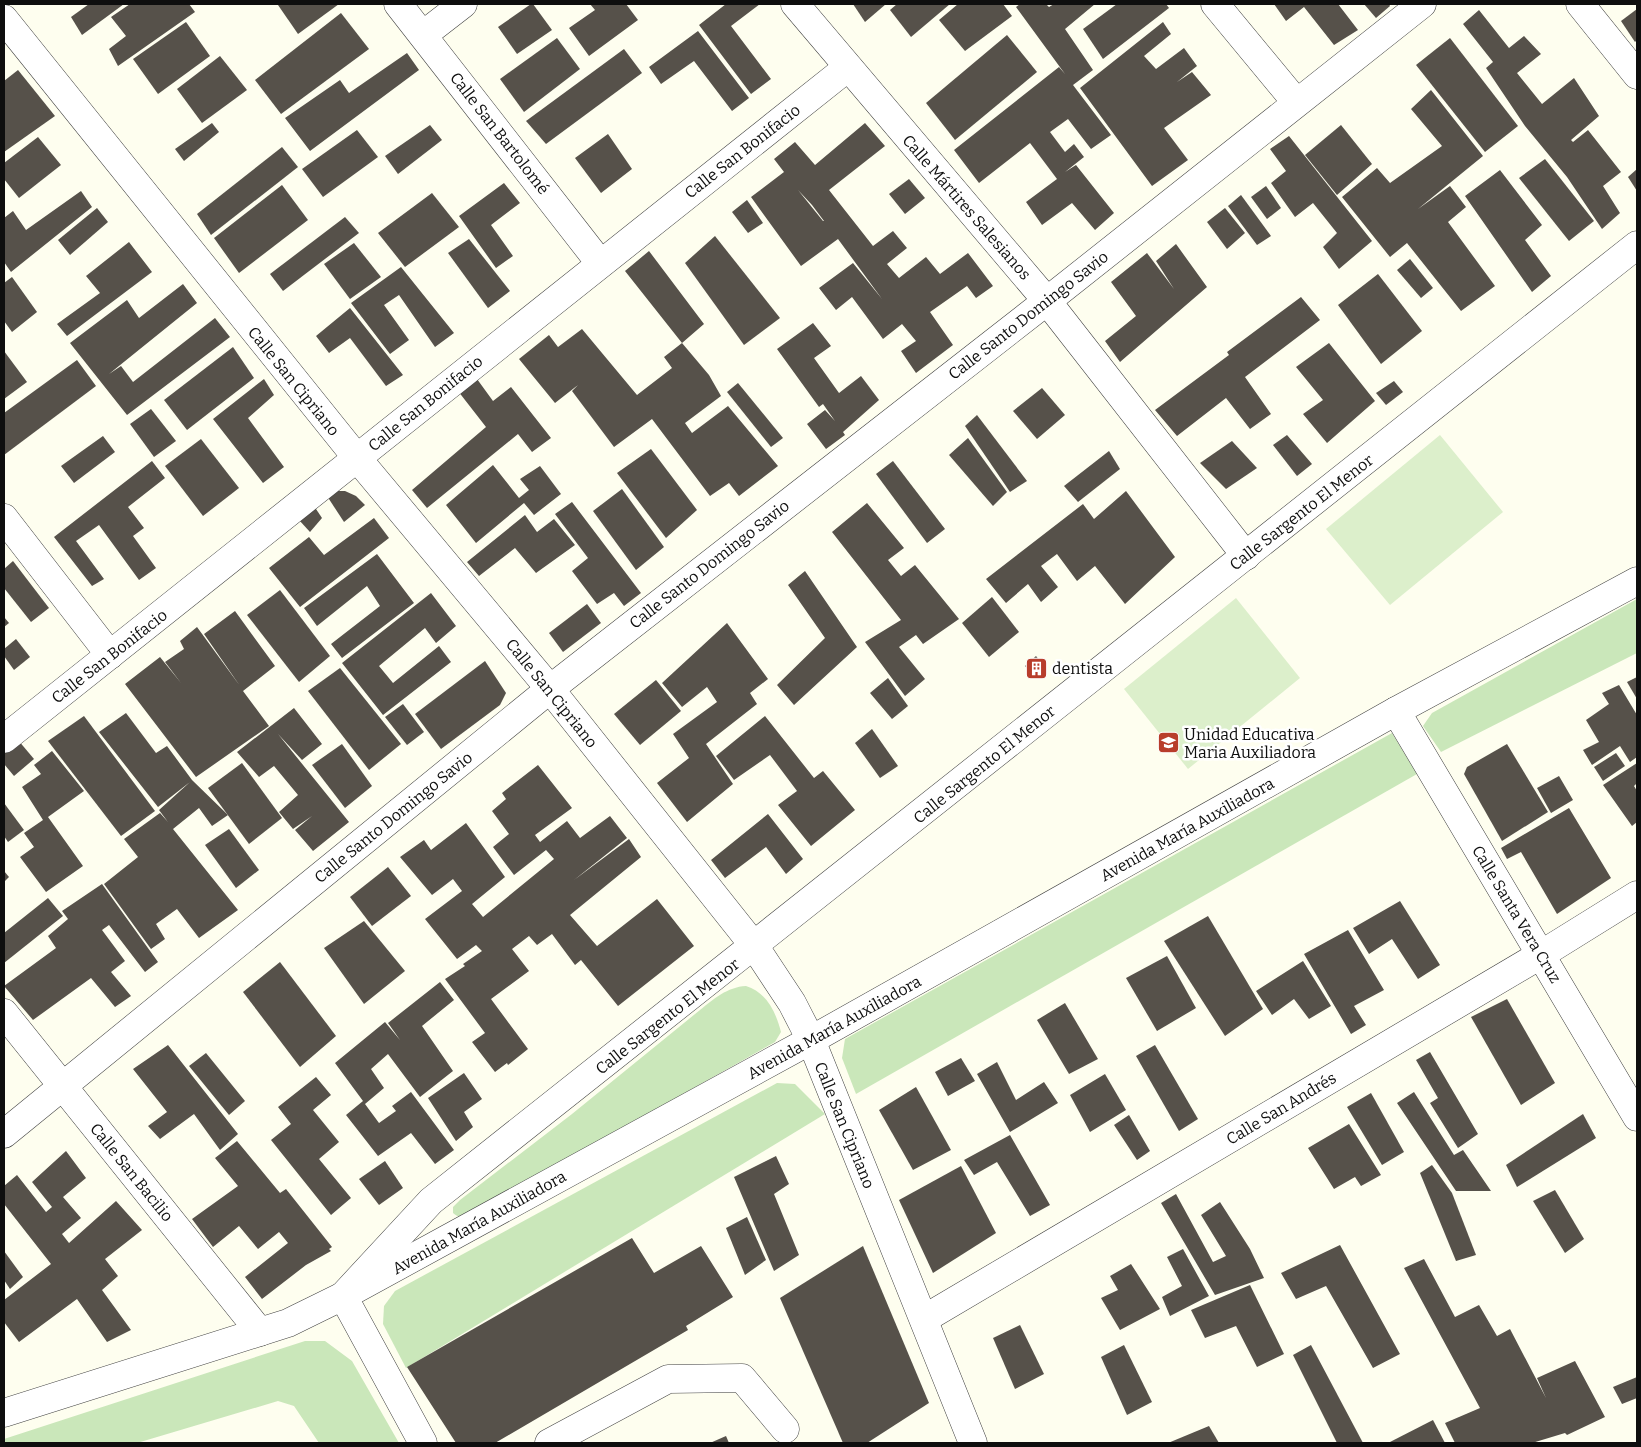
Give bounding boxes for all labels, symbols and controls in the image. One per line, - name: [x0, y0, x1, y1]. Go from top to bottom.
- street label: Calle San Bartolomé: [446, 69, 553, 198]
- street label: Calle San Bonifacio: [681, 100, 804, 202]
- street label: Calle Mártires Salesianos: [898, 131, 1035, 284]
- street label: Calle Santo Domingo Savio: [945, 247, 1112, 384]
- street label: Calle San Cipriano: [244, 323, 343, 440]
- street label: Calle San Bonifacio: [364, 351, 486, 455]
- street label: Calle Sargento El Menor: [1226, 450, 1377, 574]
- street label: Calle Santo Domingo Savio: [626, 496, 793, 633]
- street label: Calle San Bonifacio: [48, 605, 171, 707]
- street label: Calle San Cipriano: [502, 635, 601, 752]
- building icon: dentista: [1024, 656, 1048, 680]
- place label: dentista: [1052, 659, 1113, 678]
- street label: Calle Sargento El Menor: [910, 701, 1059, 828]
- place label: Unidad Educativa Maria Auxiliadora: [1184, 725, 1316, 762]
- school or university icon: Unidad Educativa Maria Auxiliadora: [1156, 731, 1180, 755]
- street label: Calle Santo Domingo Savio: [310, 748, 476, 887]
- street label: Avenida María Auxiliadora: [1097, 774, 1278, 885]
- street label: Calle Santa Vera Cruz: [1468, 842, 1565, 987]
- street label: Calle Sargento El Menor: [592, 954, 743, 1078]
- street label: Avenida María Auxiliadora: [744, 972, 925, 1083]
- street label: Calle San Cipriano: [810, 1059, 879, 1191]
- street label: Calle San Andrés: [1223, 1068, 1340, 1149]
- street label: Calle San Bacilio: [86, 1119, 177, 1225]
- street label: Avenida María Auxiliadora: [389, 1167, 570, 1278]

